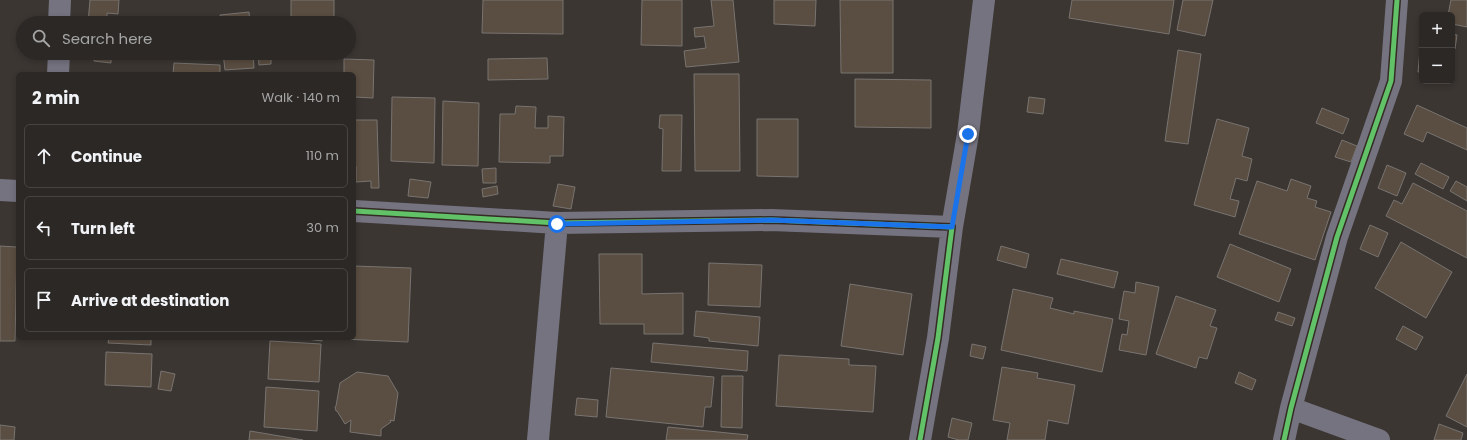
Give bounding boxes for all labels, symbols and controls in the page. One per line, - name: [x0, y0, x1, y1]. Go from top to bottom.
- map controls: [1419, 12, 1455, 84]
- button: +: [1419, 12, 1455, 48]
- search box: [16, 16, 356, 60]
- icon: search: [30, 27, 52, 49]
- text: Search here: [62, 28, 152, 49]
- button: −: [1419, 48, 1455, 84]
- text: 2 min: [32, 86, 80, 110]
- text: Walk · 140 m: [262, 88, 340, 107]
- route end: [959, 125, 977, 143]
- icon: ahead: [33, 145, 55, 167]
- text: Continue: [71, 146, 142, 167]
- text: 110 m: [306, 146, 339, 165]
- route start: [548, 215, 566, 233]
- icon: left: [33, 217, 55, 239]
- text: Turn left: [71, 218, 135, 239]
- text: 30 m: [306, 218, 339, 237]
- icon: arrive: [33, 289, 55, 311]
- text: Arrive at destination: [71, 290, 229, 311]

